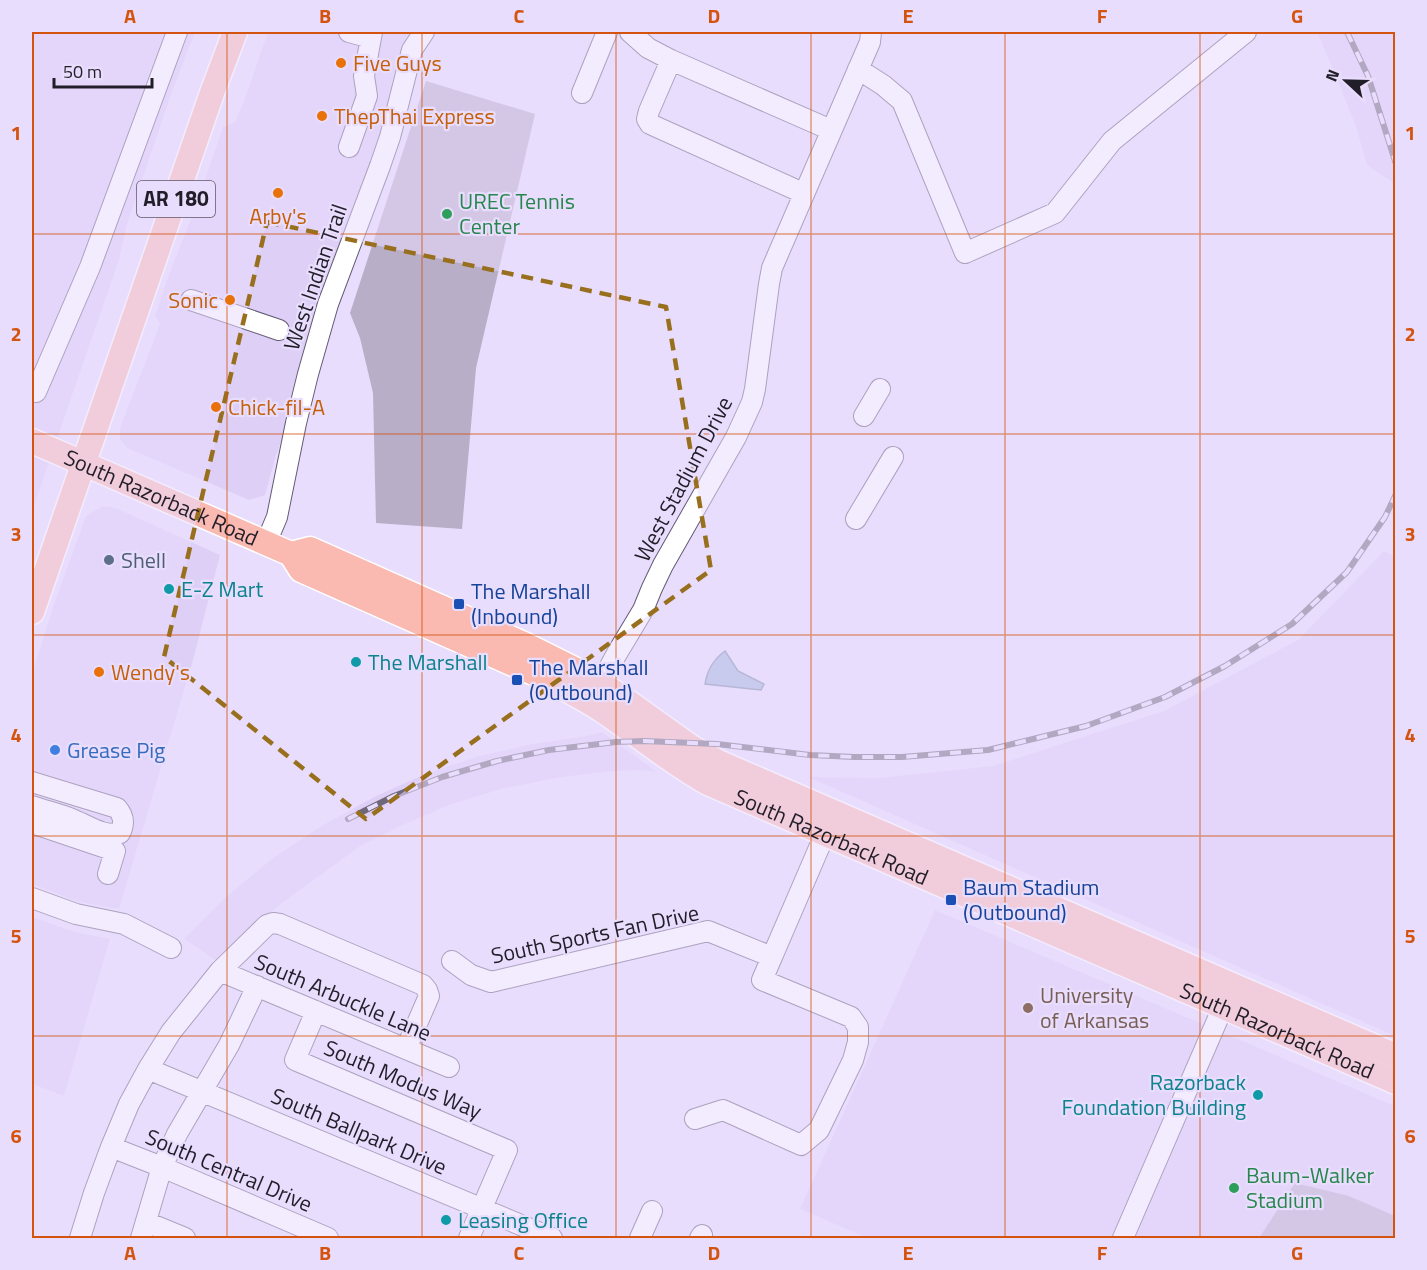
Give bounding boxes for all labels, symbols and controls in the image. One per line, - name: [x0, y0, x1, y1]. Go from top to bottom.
- text: A: [124, 0, 136, 31]
- text: B: [319, 0, 331, 31]
- text: C: [514, 0, 525, 31]
- text: D: [708, 0, 720, 31]
- text: E: [902, 0, 914, 31]
- text: F: [1097, 0, 1108, 31]
- text: G: [1291, 0, 1303, 31]
- place label: Five Guys: [353, 46, 442, 80]
- scale bar: [54, 51, 152, 89]
- north arrow: [1316, 51, 1376, 111]
- marker: Five Guys: [334, 56, 348, 70]
- text: 50 m: [63, 58, 102, 85]
- text: N: [1319, 66, 1345, 85]
- place label: ThepThai Express: [334, 99, 495, 133]
- marker: ThepThai Express: [315, 109, 329, 123]
- text: 1: [10, 117, 22, 148]
- text: 1: [1404, 117, 1416, 148]
- road number: AR 180: [137, 181, 215, 217]
- place label: UREC Tennis Center: [459, 184, 575, 243]
- marker: Arby's: [271, 186, 285, 200]
- place label: Arby's: [249, 199, 307, 233]
- street label: West Indian Trail: [274, 199, 356, 355]
- marker: UREC Tennis Center: [440, 207, 454, 221]
- place label: Sonic: [168, 283, 218, 317]
- marker: Sonic: [223, 293, 237, 307]
- text: 2: [10, 318, 22, 349]
- text: 2: [1404, 318, 1416, 349]
- place label: Chick-fil-A: [228, 390, 325, 424]
- street label: West Stadium Drive: [625, 390, 741, 568]
- marker: Chick-fil-A: [209, 400, 223, 414]
- street label: South Razorback Road: [59, 440, 264, 555]
- text: 3: [10, 518, 22, 549]
- text: 3: [1404, 518, 1416, 549]
- place label: Shell: [121, 543, 166, 577]
- marker: Shell: [102, 553, 116, 567]
- place label: E-Z Mart: [181, 572, 263, 606]
- place label: The Marshall (Inbound): [471, 574, 591, 633]
- marker: E-Z Mart: [162, 582, 176, 596]
- marker: The Marshall (Inbound): [452, 597, 466, 611]
- place label: The Marshall: [368, 645, 488, 679]
- place label: The Marshall (Outbound): [529, 650, 649, 709]
- place label: Wendy's: [111, 655, 190, 689]
- marker: The Marshall: [349, 655, 363, 669]
- marker: Wendy's: [92, 665, 106, 679]
- marker: The Marshall (Outbound): [510, 673, 524, 687]
- text: 4: [10, 719, 22, 750]
- text: 4: [1404, 719, 1416, 750]
- place label: Grease Pig: [67, 733, 165, 767]
- marker: Grease Pig: [48, 743, 62, 757]
- street label: South Razorback Road: [729, 779, 934, 894]
- place label: Baum Stadium (Outbound): [963, 870, 1100, 929]
- marker: Baum Stadium (Outbound): [944, 893, 958, 907]
- street label: South Sports Fan Drive: [488, 895, 702, 973]
- text: 5: [10, 920, 22, 951]
- text: 5: [1404, 920, 1416, 951]
- street label: South Arbuckle Lane: [249, 944, 437, 1050]
- street label: South Razorback Road: [1175, 973, 1380, 1088]
- place label: University of Arkansas: [1040, 978, 1149, 1037]
- marker: University of Arkansas: [1021, 1001, 1035, 1015]
- street label: South Modus Way: [319, 1030, 488, 1128]
- place label: Razorback Foundation Building: [1062, 1065, 1246, 1124]
- street label: South Ballpark Drive: [266, 1079, 452, 1183]
- marker: Razorback Foundation Building: [1251, 1088, 1265, 1102]
- street label: South Central Drive: [140, 1119, 318, 1221]
- text: 6: [10, 1120, 22, 1151]
- text: 6: [1404, 1120, 1416, 1151]
- place label: Baum-Walker Stadium: [1246, 1158, 1374, 1217]
- marker: Baum-Walker Stadium: [1227, 1181, 1241, 1195]
- place label: Leasing Office: [458, 1203, 588, 1237]
- marker: Leasing Office: [439, 1213, 453, 1227]
- text: A: [124, 1237, 136, 1268]
- text: B: [319, 1237, 331, 1268]
- text: C: [514, 1237, 525, 1268]
- text: D: [708, 1237, 720, 1268]
- text: E: [902, 1237, 914, 1268]
- text: F: [1097, 1237, 1108, 1268]
- text: G: [1291, 1237, 1303, 1268]

